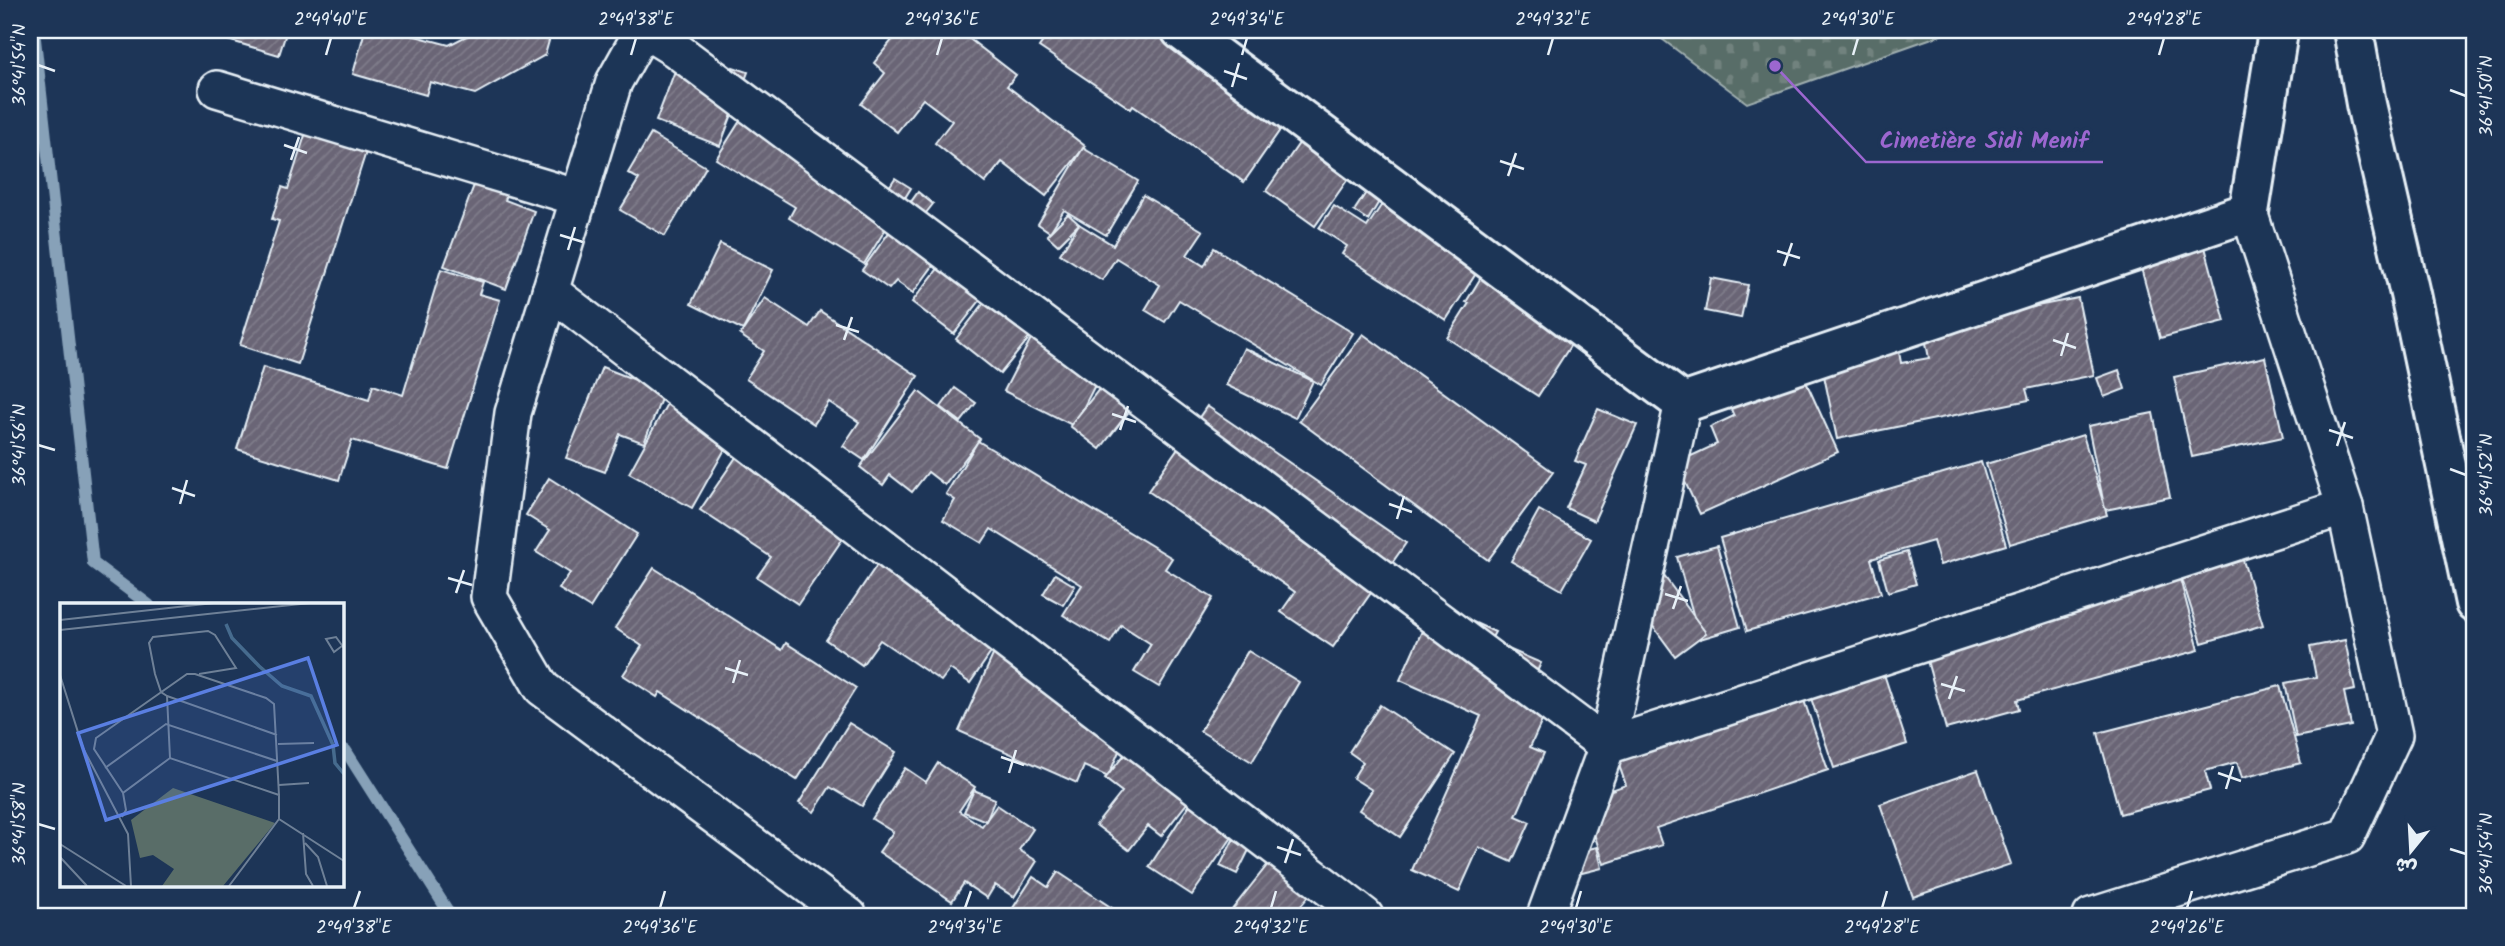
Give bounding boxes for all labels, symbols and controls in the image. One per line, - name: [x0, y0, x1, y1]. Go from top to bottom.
- text: 2°49'40"E: [294, 6, 368, 35]
- text: 2°49'38"E: [598, 6, 674, 35]
- text: 2°49'36"E: [905, 6, 980, 35]
- text: 2°49'34"E: [1210, 6, 1285, 35]
- text: 2°49'32"E: [1515, 6, 1591, 35]
- text: 2°49'30"E: [1821, 6, 1895, 35]
- text: 2°49'28"E: [2126, 6, 2202, 35]
- text: 36°41'54"N: [6, 24, 35, 106]
- text: 36°41'50"N: [2473, 55, 2502, 137]
- callout: Cimetière Sidi Menif: [1866, 118, 2103, 162]
- text: Cimetière Sidi Menif: [1880, 124, 2090, 160]
- text: 36°41'56"N: [6, 404, 35, 486]
- text: 36°41'52"N: [2473, 434, 2502, 516]
- inset map: [60, 603, 343, 886]
- text: 36°41'58"N: [6, 782, 35, 866]
- text: 36°41'54"N: [2473, 813, 2502, 895]
- north arrow: [2376, 816, 2446, 886]
- text: ش: [2392, 848, 2421, 883]
- text: 2°49'38"E: [316, 914, 392, 943]
- text: 2°49'36"E: [623, 914, 698, 943]
- text: 2°49'34"E: [928, 914, 1003, 943]
- text: 2°49'32"E: [1233, 914, 1309, 943]
- text: 2°49'30"E: [1539, 914, 1613, 943]
- text: 2°49'28"E: [1844, 914, 1920, 943]
- text: 2°49'26"E: [2150, 914, 2225, 943]

